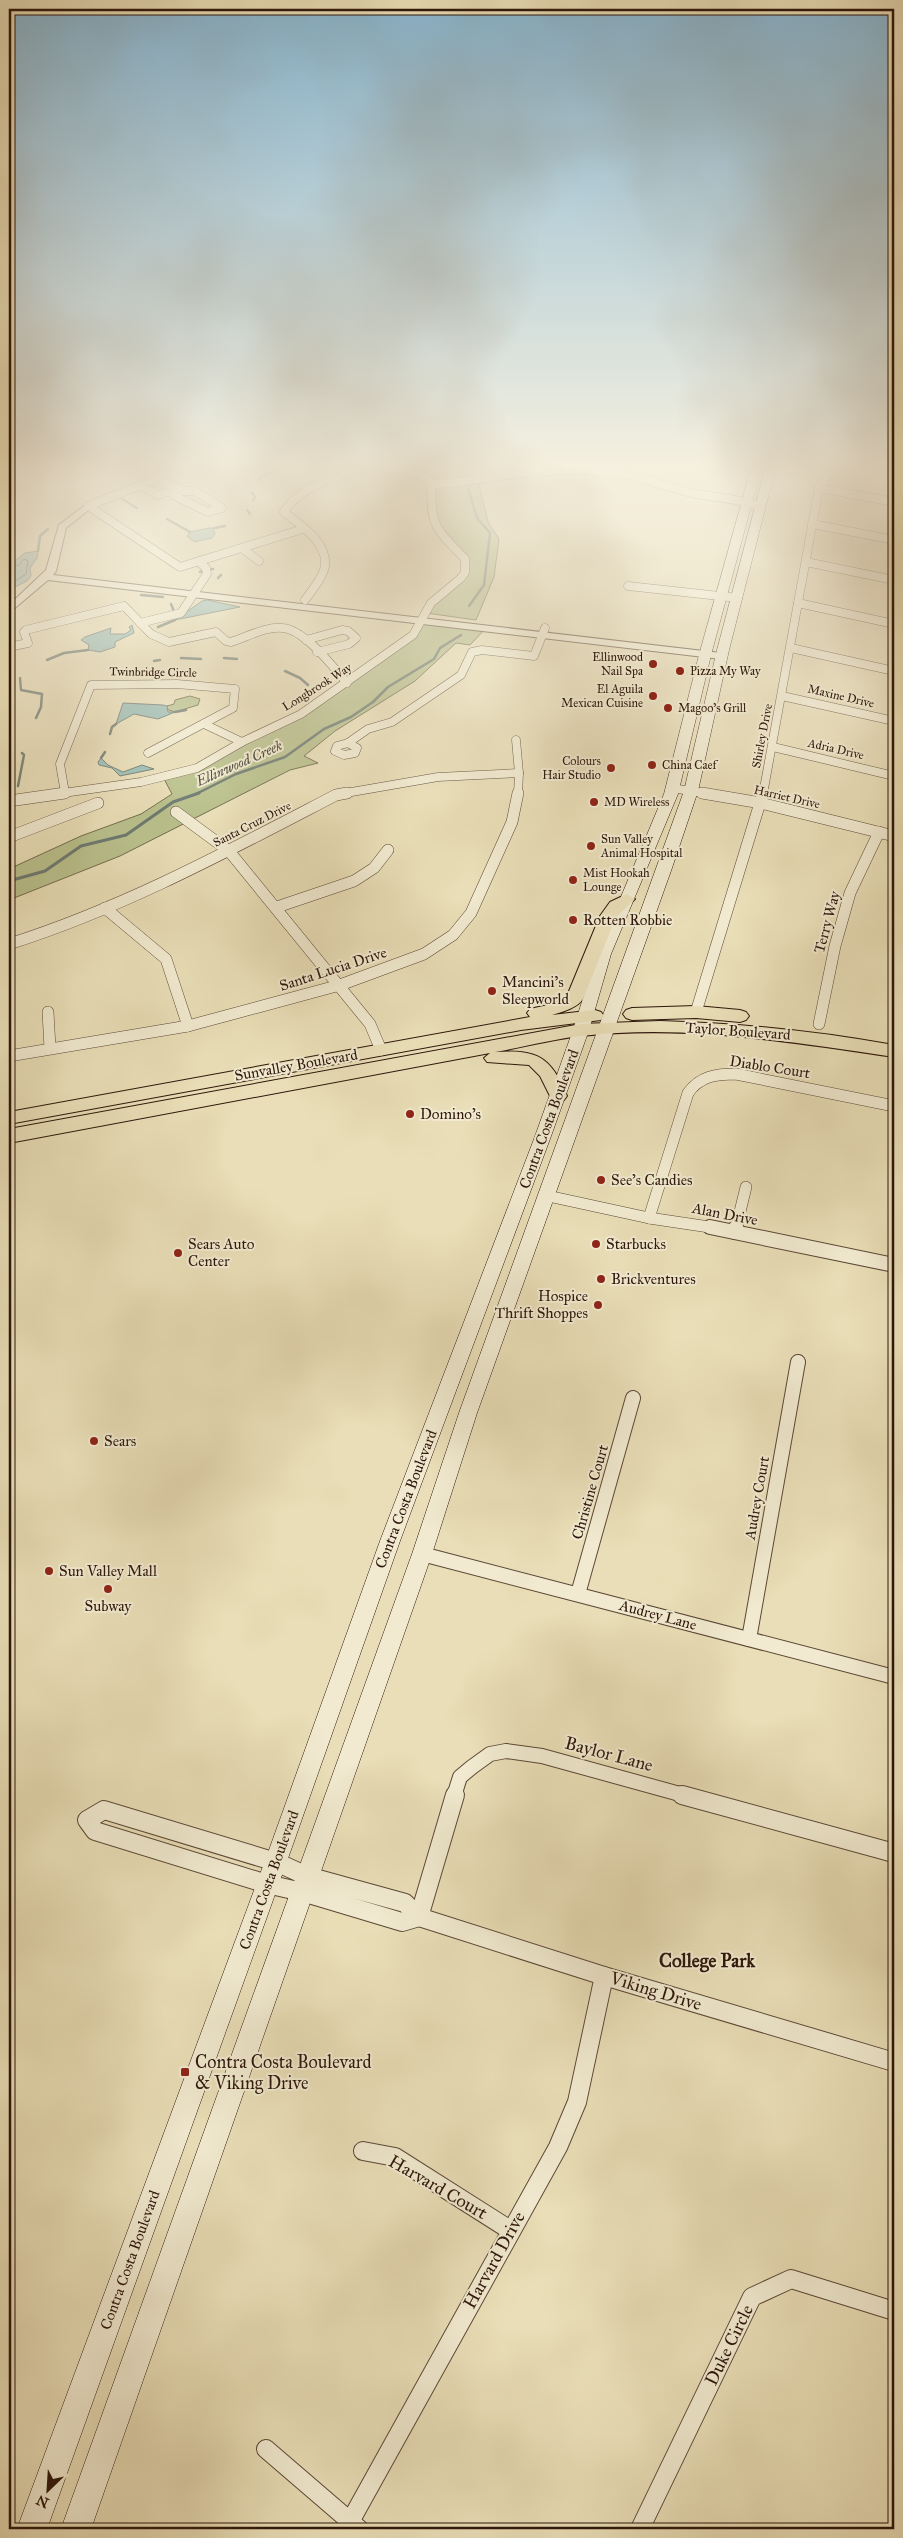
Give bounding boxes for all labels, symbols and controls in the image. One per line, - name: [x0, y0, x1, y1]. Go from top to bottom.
- place label: Ellinwood Nail Spa: [592, 650, 644, 678]
- marker: Ellinwood Nail Spa: [647, 658, 659, 670]
- street label: Longbrook Way: [280, 660, 355, 715]
- street label: Twinbridge Circle: [109, 664, 197, 681]
- place label: Pizza My Way: [690, 664, 761, 678]
- marker: Pizza My Way: [674, 665, 686, 677]
- place label: El Aguila Mexican Cuisine: [561, 682, 644, 710]
- street label: Maxine Drive: [806, 682, 876, 710]
- marker: El Aguila Mexican Cuisine: [647, 690, 659, 702]
- place label: Magoo's Grill: [678, 701, 747, 716]
- marker: Magoo's Grill: [662, 702, 674, 714]
- street label: Shirley Drive: [749, 703, 775, 769]
- street label: Adria Drive: [806, 736, 865, 762]
- water label: Ellinwood Creek: [193, 737, 286, 790]
- place label: Colours Hair Studio: [542, 754, 601, 782]
- place label: China Caef: [662, 758, 719, 772]
- marker: China Caef: [646, 759, 658, 771]
- marker: Colours Hair Studio: [605, 762, 617, 774]
- street label: Harriet Drive: [753, 783, 821, 811]
- place label: MD Wireless: [604, 795, 669, 809]
- marker: MD Wireless: [588, 796, 600, 808]
- street label: Santa Cruz Drive: [211, 798, 293, 850]
- place label: Sun Valley Animal Hospital: [600, 832, 683, 860]
- marker: Sun Valley Animal Hospital: [585, 840, 597, 852]
- place label: Mist Hookah Lounge: [583, 866, 650, 895]
- marker: Mist Hookah Lounge: [567, 874, 579, 886]
- street label: Terry Way: [810, 888, 844, 955]
- place label: Rotten Robbie: [583, 911, 672, 929]
- marker: Rotten Robbie: [567, 914, 579, 926]
- street label: Santa Lucia Drive: [277, 943, 389, 995]
- place label: Mancini's Sleepworld: [502, 973, 569, 1008]
- marker: Mancini's Sleepworld: [486, 985, 498, 997]
- street label: Taylor Boulevard: [685, 1018, 792, 1044]
- street label: Sunvalley Boulevard: [233, 1045, 359, 1085]
- street label: Contra Costa Boulevard: [515, 1046, 583, 1191]
- street label: Diablo Court: [728, 1052, 812, 1082]
- place label: Domino's: [420, 1105, 481, 1123]
- marker: Domino's: [404, 1108, 416, 1120]
- place label: See's Candies: [611, 1171, 692, 1189]
- marker: See's Candies: [595, 1174, 607, 1186]
- street label: Alan Drive: [690, 1199, 759, 1229]
- place label: Sears Auto Center: [188, 1235, 255, 1270]
- place label: Starbucks: [606, 1235, 666, 1253]
- marker: Starbucks: [590, 1238, 602, 1250]
- marker: Sears Auto Center: [172, 1247, 184, 1259]
- place label: Brickventures: [611, 1270, 696, 1288]
- marker: Brickventures: [595, 1273, 607, 1285]
- place label: Hospice Thrift Shoppes: [495, 1287, 588, 1322]
- marker: Hospice Thrift Shoppes: [592, 1299, 604, 1311]
- street label: Contra Costa Boulevard: [371, 1427, 441, 1571]
- place label: Sears: [104, 1432, 136, 1450]
- marker: Sears: [88, 1435, 100, 1447]
- street label: Christine Court: [568, 1442, 612, 1541]
- street label: Audrey Court: [741, 1454, 773, 1542]
- place label: Sun Valley Mall: [59, 1562, 158, 1580]
- marker: Sun Valley Mall: [43, 1565, 55, 1577]
- marker: Subway: [102, 1583, 114, 1595]
- street label: Audrey Lane: [616, 1596, 699, 1634]
- place label: Subway: [85, 1597, 132, 1615]
- street label: Baylor Lane: [563, 1732, 655, 1776]
- street label: Contra Costa Boulevard: [235, 1807, 303, 1952]
- district label: College Park: [659, 1949, 756, 1973]
- street label: Viking Drive: [606, 1966, 704, 2016]
- place label: Contra Costa Boulevard & Viking Drive: [195, 2051, 371, 2095]
- marker: Contra Costa Boulevard & Viking Drive: [179, 2066, 191, 2078]
- street label: Harvard Court: [385, 2150, 492, 2224]
- street label: Contra Costa Boulevard: [96, 2187, 164, 2332]
- street label: Harvard Drive: [458, 2208, 530, 2312]
- street label: Duke Circle: [700, 2301, 758, 2389]
- north arrow: [22, 2466, 72, 2516]
- text: N: [34, 2491, 52, 2512]

